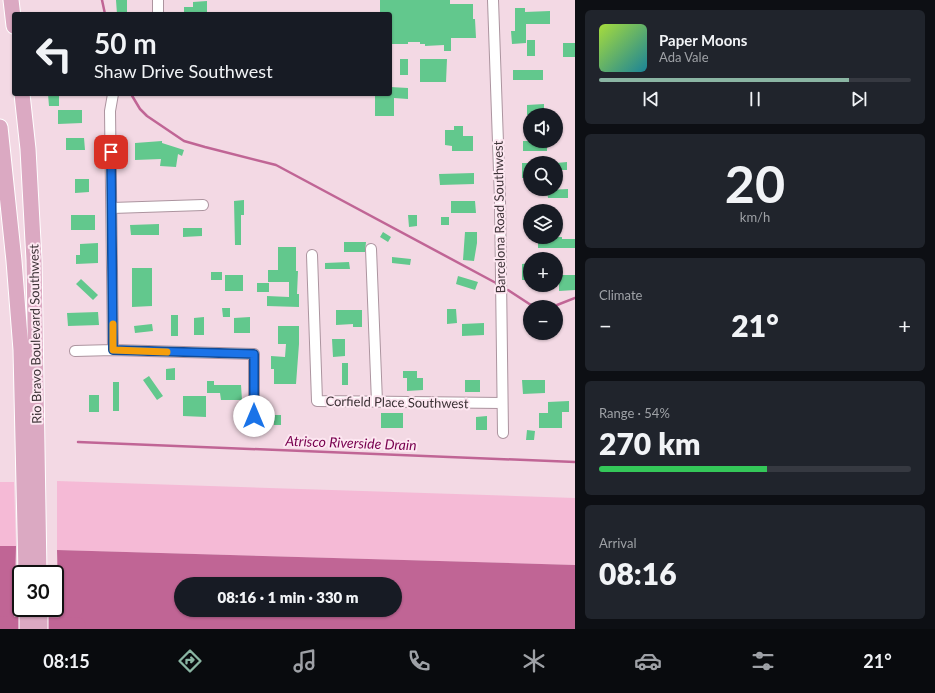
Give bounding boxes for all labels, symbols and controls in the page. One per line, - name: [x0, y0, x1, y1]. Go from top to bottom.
- text: 50 m: [94, 26, 157, 60]
- icon: left: [28, 28, 80, 80]
- text: Paper Moons: [659, 31, 747, 49]
- text: Ada Vale: [659, 49, 709, 65]
- text: Shaw Drive Southwest: [94, 60, 273, 82]
- icon: previous: [640, 88, 662, 110]
- icon: pause: [744, 88, 766, 110]
- icon: next: [848, 88, 870, 110]
- map controls: [523, 108, 563, 340]
- button: sound: [523, 108, 563, 148]
- pin: [94, 135, 128, 169]
- street label: Barcelona Road Southwest: [490, 140, 508, 293]
- icon: arrive: [100, 141, 122, 163]
- text: 20: [725, 152, 785, 214]
- button: search: [523, 156, 563, 196]
- button: layers: [523, 204, 563, 244]
- text: km/h: [740, 209, 770, 225]
- street label: Rio Bravo Boulevard Southwest: [25, 244, 45, 424]
- button: +: [523, 252, 563, 292]
- text: Climate: [599, 287, 642, 303]
- button: −: [523, 300, 563, 340]
- text: 21°: [731, 307, 779, 343]
- text: −: [599, 312, 612, 339]
- text: +: [898, 312, 911, 339]
- street label: Corfield Place Southwest: [325, 393, 469, 411]
- position arrow: [233, 395, 275, 437]
- text: Range · 54%: [599, 405, 670, 421]
- text: 270 km: [599, 425, 700, 461]
- water label: Atrisco Riverside Drain: [284, 432, 417, 453]
- text: Arrival: [599, 535, 636, 551]
- text: 08:16: [599, 555, 677, 591]
- speed limit sign: 30: [12, 565, 64, 617]
- text: 08:16 · 1 min · 330 m: [217, 588, 359, 606]
- icon: directions: [176, 647, 204, 675]
- icon: music: [291, 647, 319, 675]
- icon: phone: [405, 647, 433, 675]
- icon: climate: [520, 647, 548, 675]
- icon: car: [634, 647, 662, 675]
- icon: filters: [749, 647, 777, 675]
- text: 08:15: [43, 650, 90, 672]
- text: 21°: [863, 650, 892, 672]

